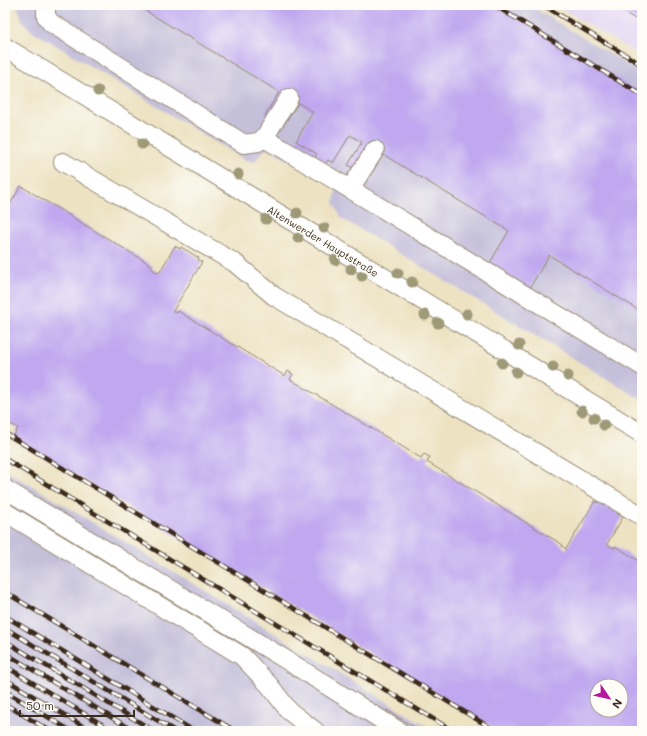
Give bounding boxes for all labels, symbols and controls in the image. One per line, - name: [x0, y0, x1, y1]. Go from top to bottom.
- street label: Altenwerder Hauptstraße: [265, 202, 381, 280]
- north arrow: [589, 678, 629, 718]
- scale bar: [20, 692, 134, 718]
- text: N: [609, 696, 626, 712]
- text: 50 m: [26, 697, 54, 713]

